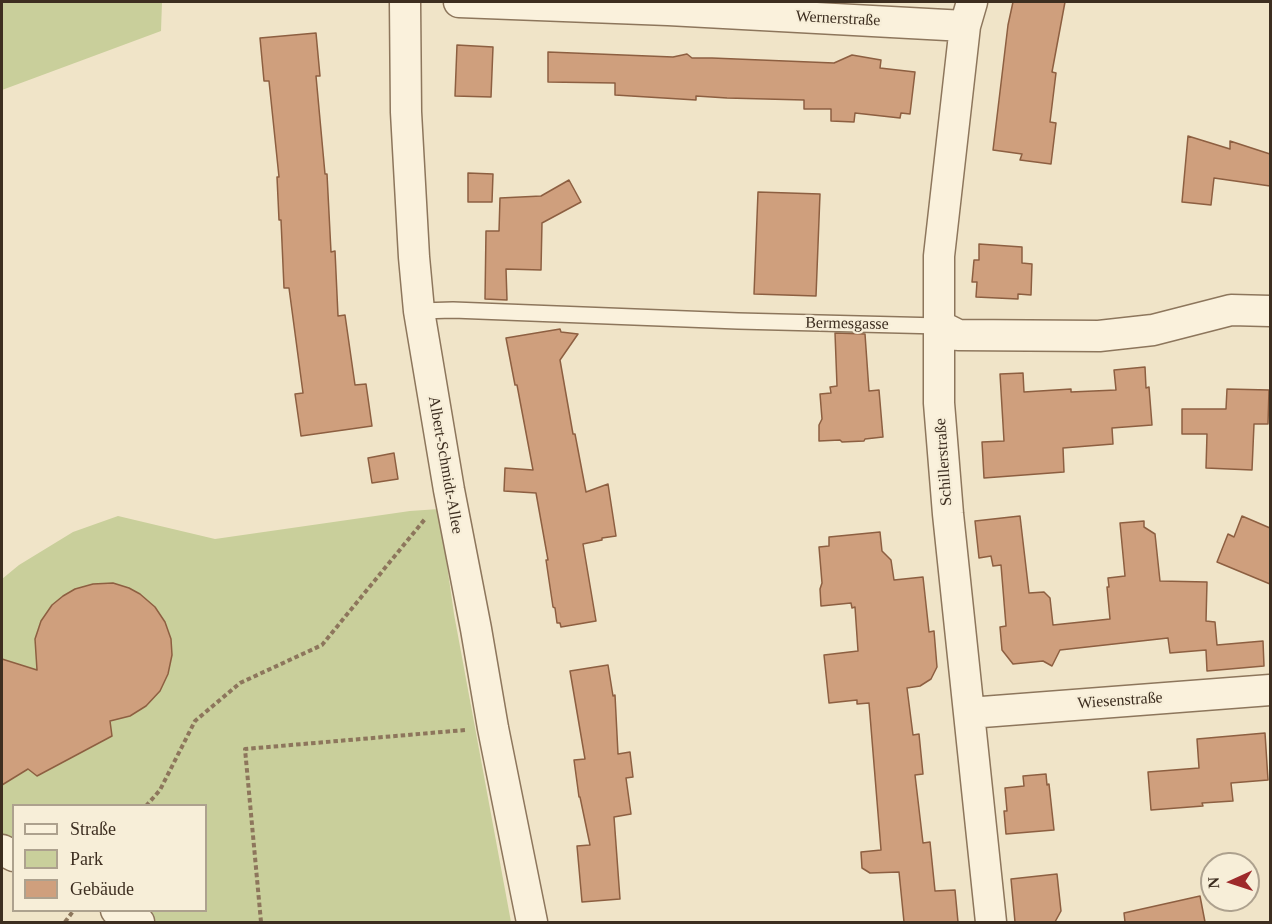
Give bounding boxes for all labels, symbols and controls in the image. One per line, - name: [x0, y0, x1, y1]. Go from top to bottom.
- street label: Wernerstraße: [795, 7, 881, 31]
- street label: Bermesgasse: [805, 314, 889, 334]
- street label: Albert-Schmidt-Allee: [423, 395, 467, 535]
- street label: Schillerstraße: [931, 417, 957, 507]
- street label: Wiesenstraße: [1077, 688, 1163, 714]
- legend: [12, 804, 207, 912]
- text: Straße: [70, 819, 116, 839]
- text: Park: [70, 849, 103, 869]
- north arrow: [1200, 852, 1260, 912]
- text: N: [1205, 877, 1222, 889]
- text: Gebäude: [70, 879, 134, 899]

